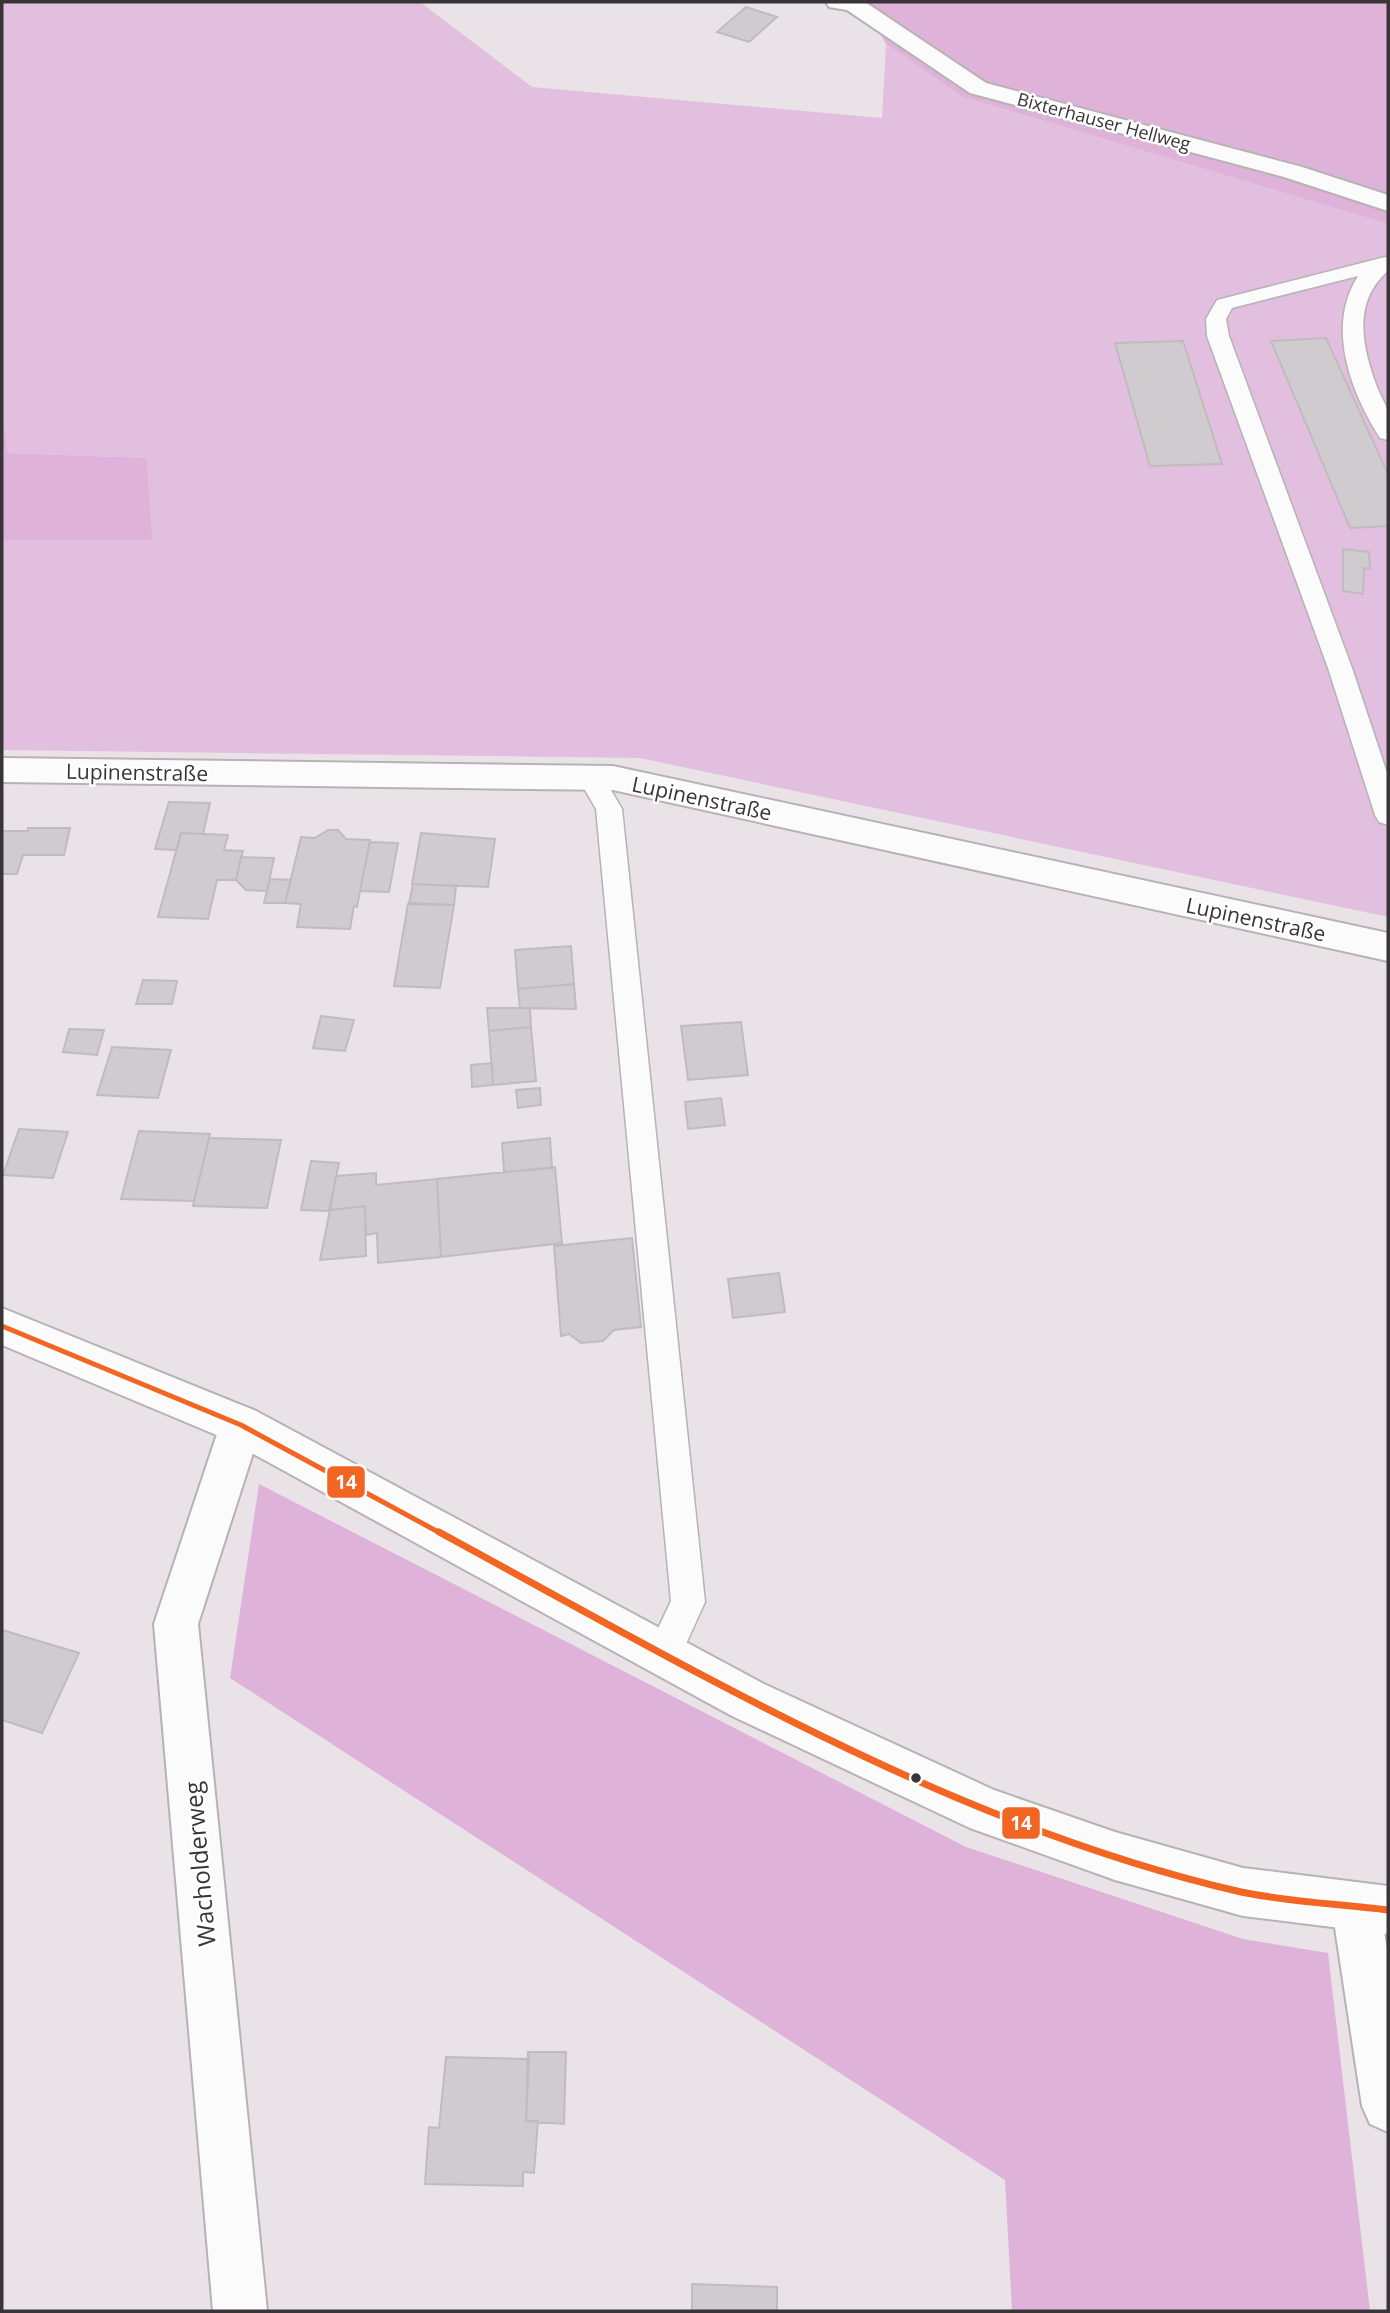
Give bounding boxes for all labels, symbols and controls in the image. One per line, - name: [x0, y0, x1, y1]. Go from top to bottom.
- street label: Bixterhauser Hellweg: [1015, 86, 1194, 156]
- street label: Lupinenstraße: [66, 757, 208, 787]
- street label: Lupinenstraße: [630, 770, 774, 826]
- street label: Lupinenstraße: [1184, 891, 1328, 947]
- line badge: 14: [326, 1465, 366, 1499]
- text: 14: [335, 1469, 357, 1495]
- unlabelled marker: [909, 1771, 923, 1785]
- street label: Wacholderweg: [175, 1780, 223, 1948]
- line badge: 14: [1001, 1806, 1041, 1840]
- text: 14: [1010, 1810, 1032, 1836]

